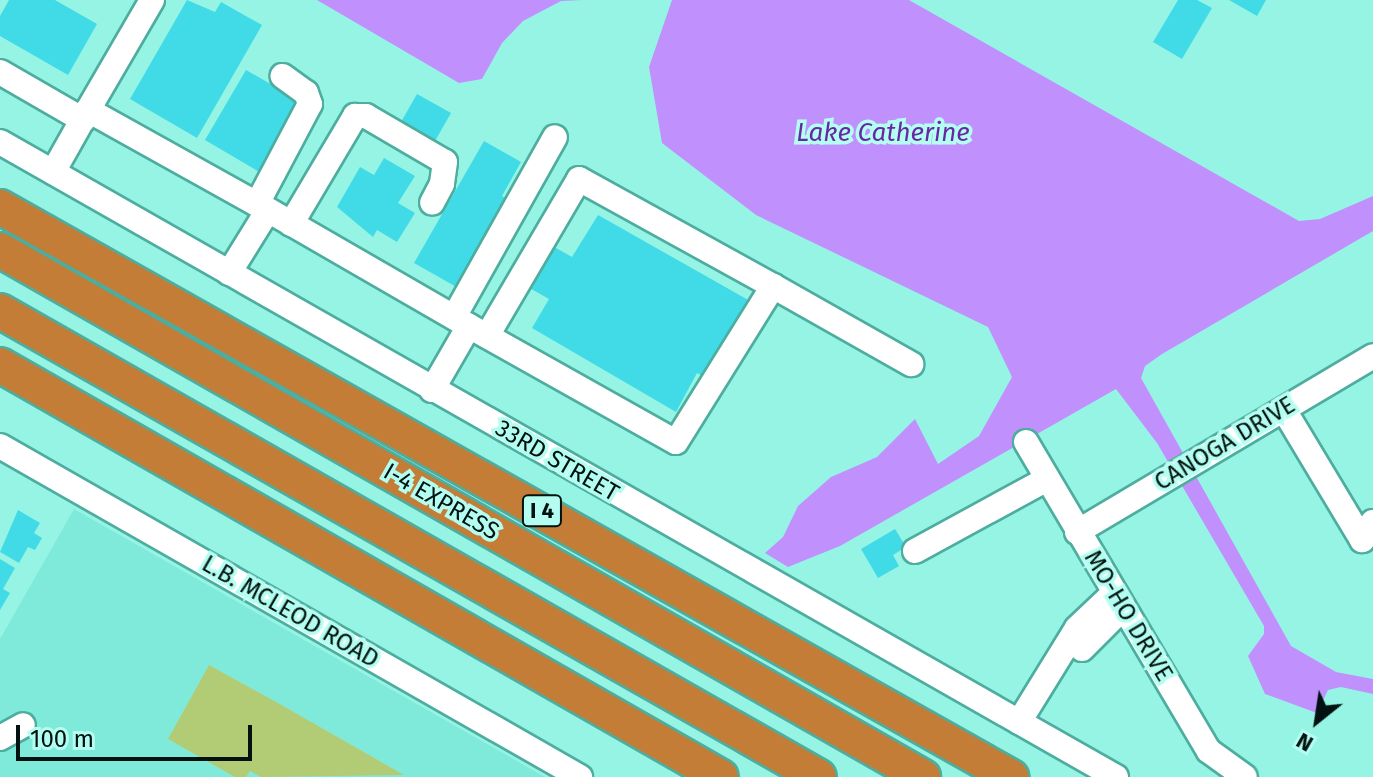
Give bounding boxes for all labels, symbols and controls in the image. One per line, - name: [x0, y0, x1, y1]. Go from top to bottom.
- water label: Lake Catherine: [796, 117, 970, 149]
- street label: CANOGA DRIVE: [1150, 391, 1300, 497]
- street label: 33RD STREET: [490, 414, 624, 508]
- street label: I-4 EXPRESS: [378, 457, 504, 547]
- road number: I 4: [520, 493, 564, 529]
- street label: MO-HO DRIVE: [1078, 545, 1178, 687]
- street label: L.B. MCLEOD ROAD: [197, 550, 383, 674]
- north arrow: [1277, 681, 1357, 761]
- scale bar: [20, 709, 256, 759]
- text: 100 m: [30, 725, 94, 753]
- text: N: [1292, 727, 1318, 758]

